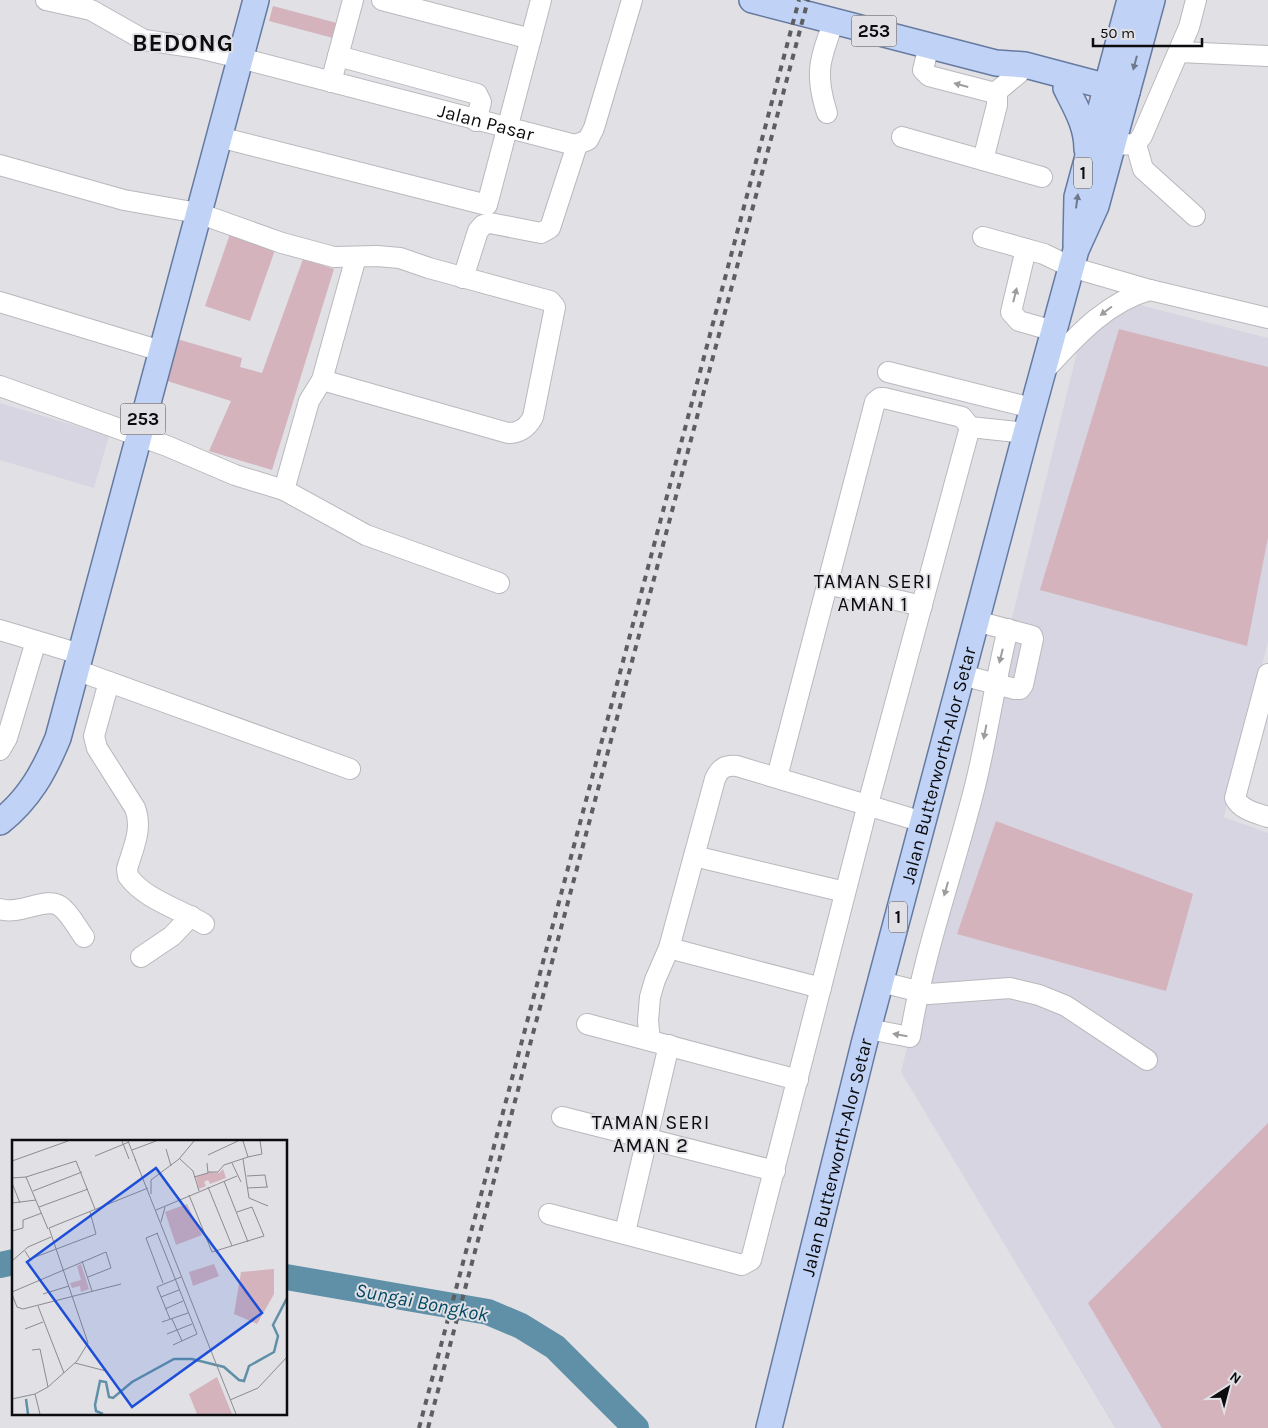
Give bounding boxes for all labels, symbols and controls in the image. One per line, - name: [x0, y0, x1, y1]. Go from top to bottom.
- scale bar: [1093, 15, 1202, 47]
- road number: 253: [852, 16, 896, 46]
- text: 50 m: [1100, 24, 1135, 42]
- district label: BEDONG: [132, 29, 234, 57]
- one-way arrow: [1131, 55, 1139, 71]
- one-way arrow: [953, 81, 968, 89]
- street label: Jalan Pasar: [435, 100, 536, 146]
- road number: 1: [1074, 158, 1092, 188]
- one-way arrow: [1073, 193, 1081, 209]
- one-way arrow: [1011, 287, 1019, 302]
- one-way arrow: [1100, 305, 1113, 316]
- road number: 253: [120, 404, 166, 434]
- district label: TAMAN SERI AMAN 1: [814, 570, 932, 616]
- street label: Jalan Butterworth-Alor Setar: [897, 644, 981, 886]
- one-way arrow: [997, 649, 1005, 664]
- one-way arrow: [981, 724, 989, 740]
- one-way arrow: [942, 881, 950, 897]
- road number: 1: [889, 902, 907, 932]
- one-way arrow: [891, 1030, 907, 1038]
- street label: Jalan Butterworth-Alor Setar: [797, 1036, 877, 1279]
- district label: TAMAN SERI AMAN 2: [592, 1111, 710, 1157]
- inset map: [12, 1140, 288, 1416]
- water label: Sungai Bongkok: [354, 1278, 491, 1327]
- north arrow: [1203, 1363, 1253, 1413]
- text: N: [1226, 1368, 1244, 1388]

